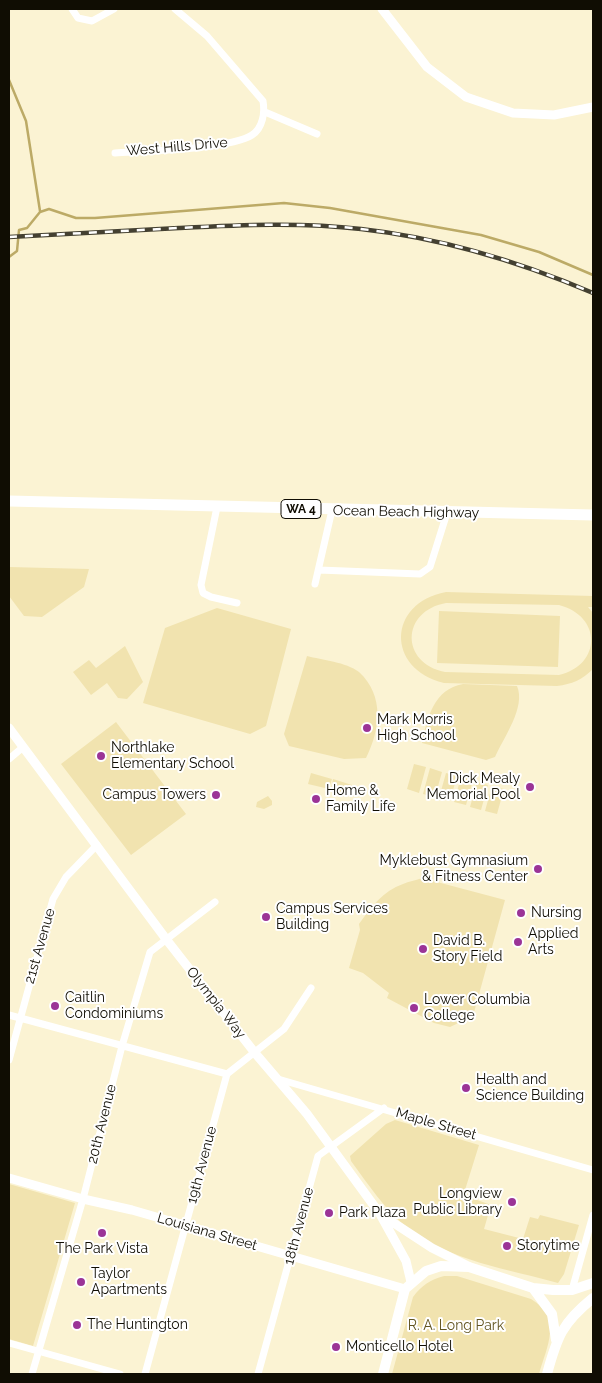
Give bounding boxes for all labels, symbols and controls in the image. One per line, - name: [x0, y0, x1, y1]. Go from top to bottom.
- street label: West Hills Drive: [126, 134, 228, 160]
- road number: WA 4: [281, 499, 321, 518]
- street label: Ocean Beach Highway: [333, 502, 479, 522]
- place label: Mark Morris High School: [377, 712, 456, 744]
- marker: Mark Morris High School: [361, 722, 373, 734]
- place label: Northlake Elementary School: [111, 740, 234, 772]
- marker: Northlake Elementary School: [95, 750, 107, 762]
- place label: Dick Mealy Memorial Pool: [426, 771, 520, 804]
- marker: Dick Mealy Memorial Pool: [524, 781, 536, 793]
- place label: Home & Family Life: [326, 783, 395, 816]
- place label: Campus Towers: [103, 787, 206, 803]
- marker: Campus Towers: [210, 789, 222, 801]
- marker: Home & Family Life: [310, 793, 322, 805]
- place label: Myklebust Gymnasium & Fitness Center: [380, 853, 528, 886]
- marker: Myklebust Gymnasium & Fitness Center: [532, 863, 544, 875]
- place label: Campus Services Building: [276, 901, 388, 934]
- place label: Nursing: [531, 905, 582, 921]
- street label: 21st Avenue: [21, 906, 59, 986]
- marker: Nursing: [515, 907, 527, 919]
- marker: Campus Services Building: [260, 911, 272, 923]
- place label: Applied Arts: [528, 926, 579, 959]
- place label: David B. Story Field: [433, 933, 502, 966]
- marker: Applied Arts: [512, 936, 524, 948]
- marker: David B. Story Field: [417, 943, 429, 955]
- street label: Olympia Way: [183, 964, 249, 1042]
- place label: Caitlin Condominiums: [65, 990, 163, 1022]
- place label: Lower Columbia College: [424, 992, 530, 1024]
- marker: Caitlin Condominiums: [49, 1000, 61, 1012]
- marker: Lower Columbia College: [408, 1002, 420, 1014]
- place label: Health and Science Building: [476, 1072, 584, 1104]
- street label: 20th Avenue: [84, 1082, 120, 1166]
- marker: Health and Science Building: [460, 1082, 472, 1094]
- street label: Maple Street: [394, 1105, 478, 1143]
- street label: 19th Avenue: [184, 1124, 220, 1206]
- street label: 18th Avenue: [281, 1185, 317, 1267]
- place label: Longview Public Library: [413, 1186, 502, 1218]
- marker: Longview Public Library: [506, 1196, 518, 1208]
- place label: Park Plaza: [339, 1205, 406, 1221]
- marker: Park Plaza: [323, 1207, 335, 1219]
- street label: Louisiana Street: [155, 1210, 259, 1254]
- marker: The Park Vista: [96, 1227, 108, 1239]
- place label: Storytime: [517, 1238, 580, 1254]
- marker: Storytime: [501, 1240, 513, 1252]
- place label: The Park Vista: [56, 1241, 148, 1257]
- place label: Taylor Apartments: [91, 1266, 167, 1298]
- marker: Taylor Apartments: [75, 1276, 87, 1288]
- place label: The Huntington: [87, 1317, 188, 1333]
- park label: R. A. Long Park: [408, 1318, 504, 1334]
- marker: The Huntington: [71, 1319, 83, 1331]
- place label: Monticello Hotel: [346, 1339, 453, 1355]
- marker: Monticello Hotel: [330, 1341, 342, 1353]

